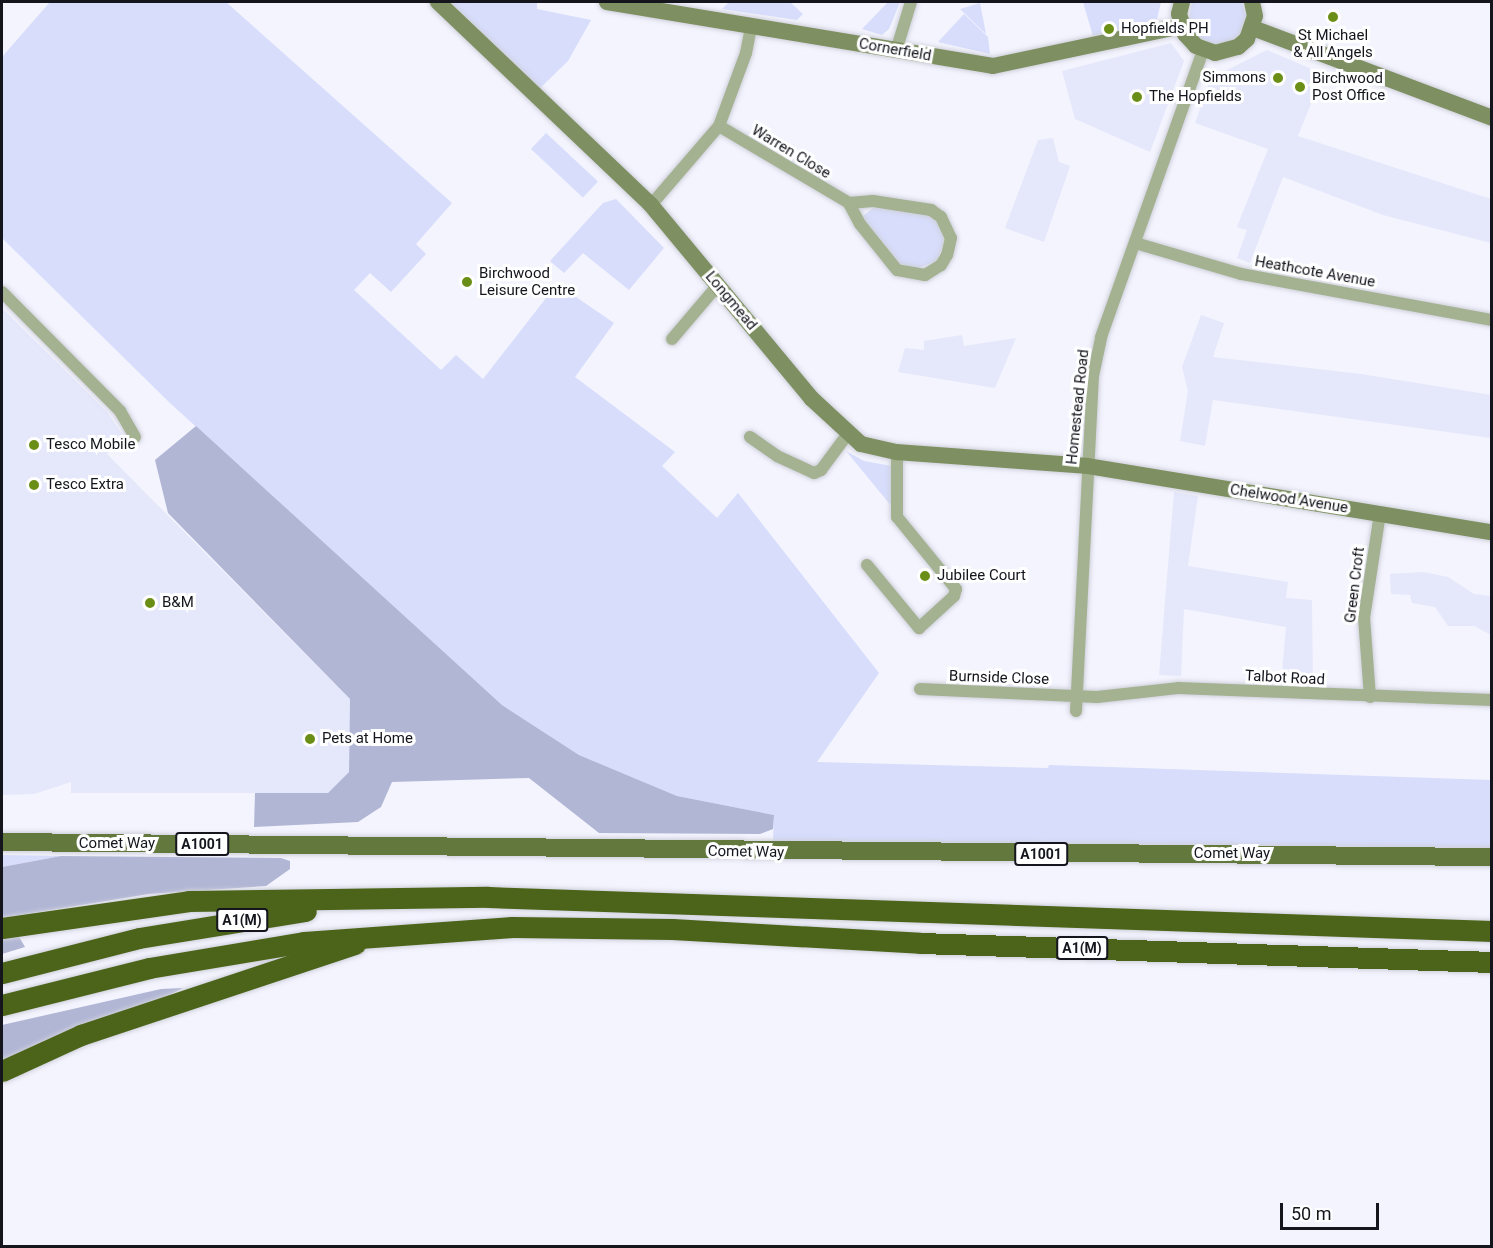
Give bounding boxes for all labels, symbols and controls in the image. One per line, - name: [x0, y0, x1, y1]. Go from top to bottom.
- marker: St Michael & All Angels: [1326, 10, 1340, 24]
- place label: Hopfields PH: [1121, 20, 1209, 38]
- marker: Hopfields PH: [1102, 22, 1116, 36]
- place label: St Michael & All Angels: [1293, 26, 1373, 61]
- street label: Cornerfield: [857, 35, 933, 65]
- place label: Simmons: [1203, 69, 1266, 87]
- place label: Birchwood Post Office: [1312, 69, 1385, 104]
- marker: Simmons: [1271, 71, 1285, 85]
- marker: Birchwood Post Office: [1293, 80, 1307, 94]
- place label: The Hopfields: [1149, 88, 1242, 106]
- marker: The Hopfields: [1130, 90, 1144, 104]
- street label: Warren Close: [748, 121, 834, 183]
- street label: Heathcote Avenue: [1253, 253, 1377, 291]
- place label: Birchwood Leisure Centre: [479, 264, 575, 299]
- street label: Longmead: [701, 268, 761, 334]
- marker: Birchwood Leisure Centre: [460, 275, 474, 289]
- street label: Homestead Road: [1063, 349, 1093, 465]
- place label: Tesco Mobile: [46, 436, 135, 454]
- marker: Tesco Mobile: [27, 438, 41, 452]
- place label: Tesco Extra: [46, 476, 124, 494]
- marker: Tesco Extra: [27, 478, 41, 492]
- street label: Chelwood Avenue: [1229, 481, 1349, 517]
- street label: Green Croft: [1341, 546, 1369, 624]
- place label: Jubilee Court: [937, 567, 1026, 585]
- marker: Jubilee Court: [918, 569, 932, 583]
- place label: B&M: [162, 594, 194, 612]
- marker: B&M: [143, 596, 157, 610]
- street label: Burnside Close: [949, 667, 1049, 689]
- street label: Talbot Road: [1245, 667, 1325, 689]
- place label: Pets at Home: [322, 730, 413, 748]
- marker: Pets at Home: [303, 732, 317, 746]
- road number: A1001: [175, 833, 229, 855]
- street label: Comet Way: [79, 835, 155, 853]
- street label: Comet Way: [708, 842, 784, 862]
- road number: A1001: [1014, 843, 1068, 865]
- street label: Comet Way: [1194, 845, 1270, 863]
- road number: A1(M): [215, 909, 269, 931]
- road number: A1(M): [1055, 937, 1109, 959]
- scale bar: [1283, 1191, 1382, 1229]
- text: 50 m: [1291, 1203, 1331, 1224]

